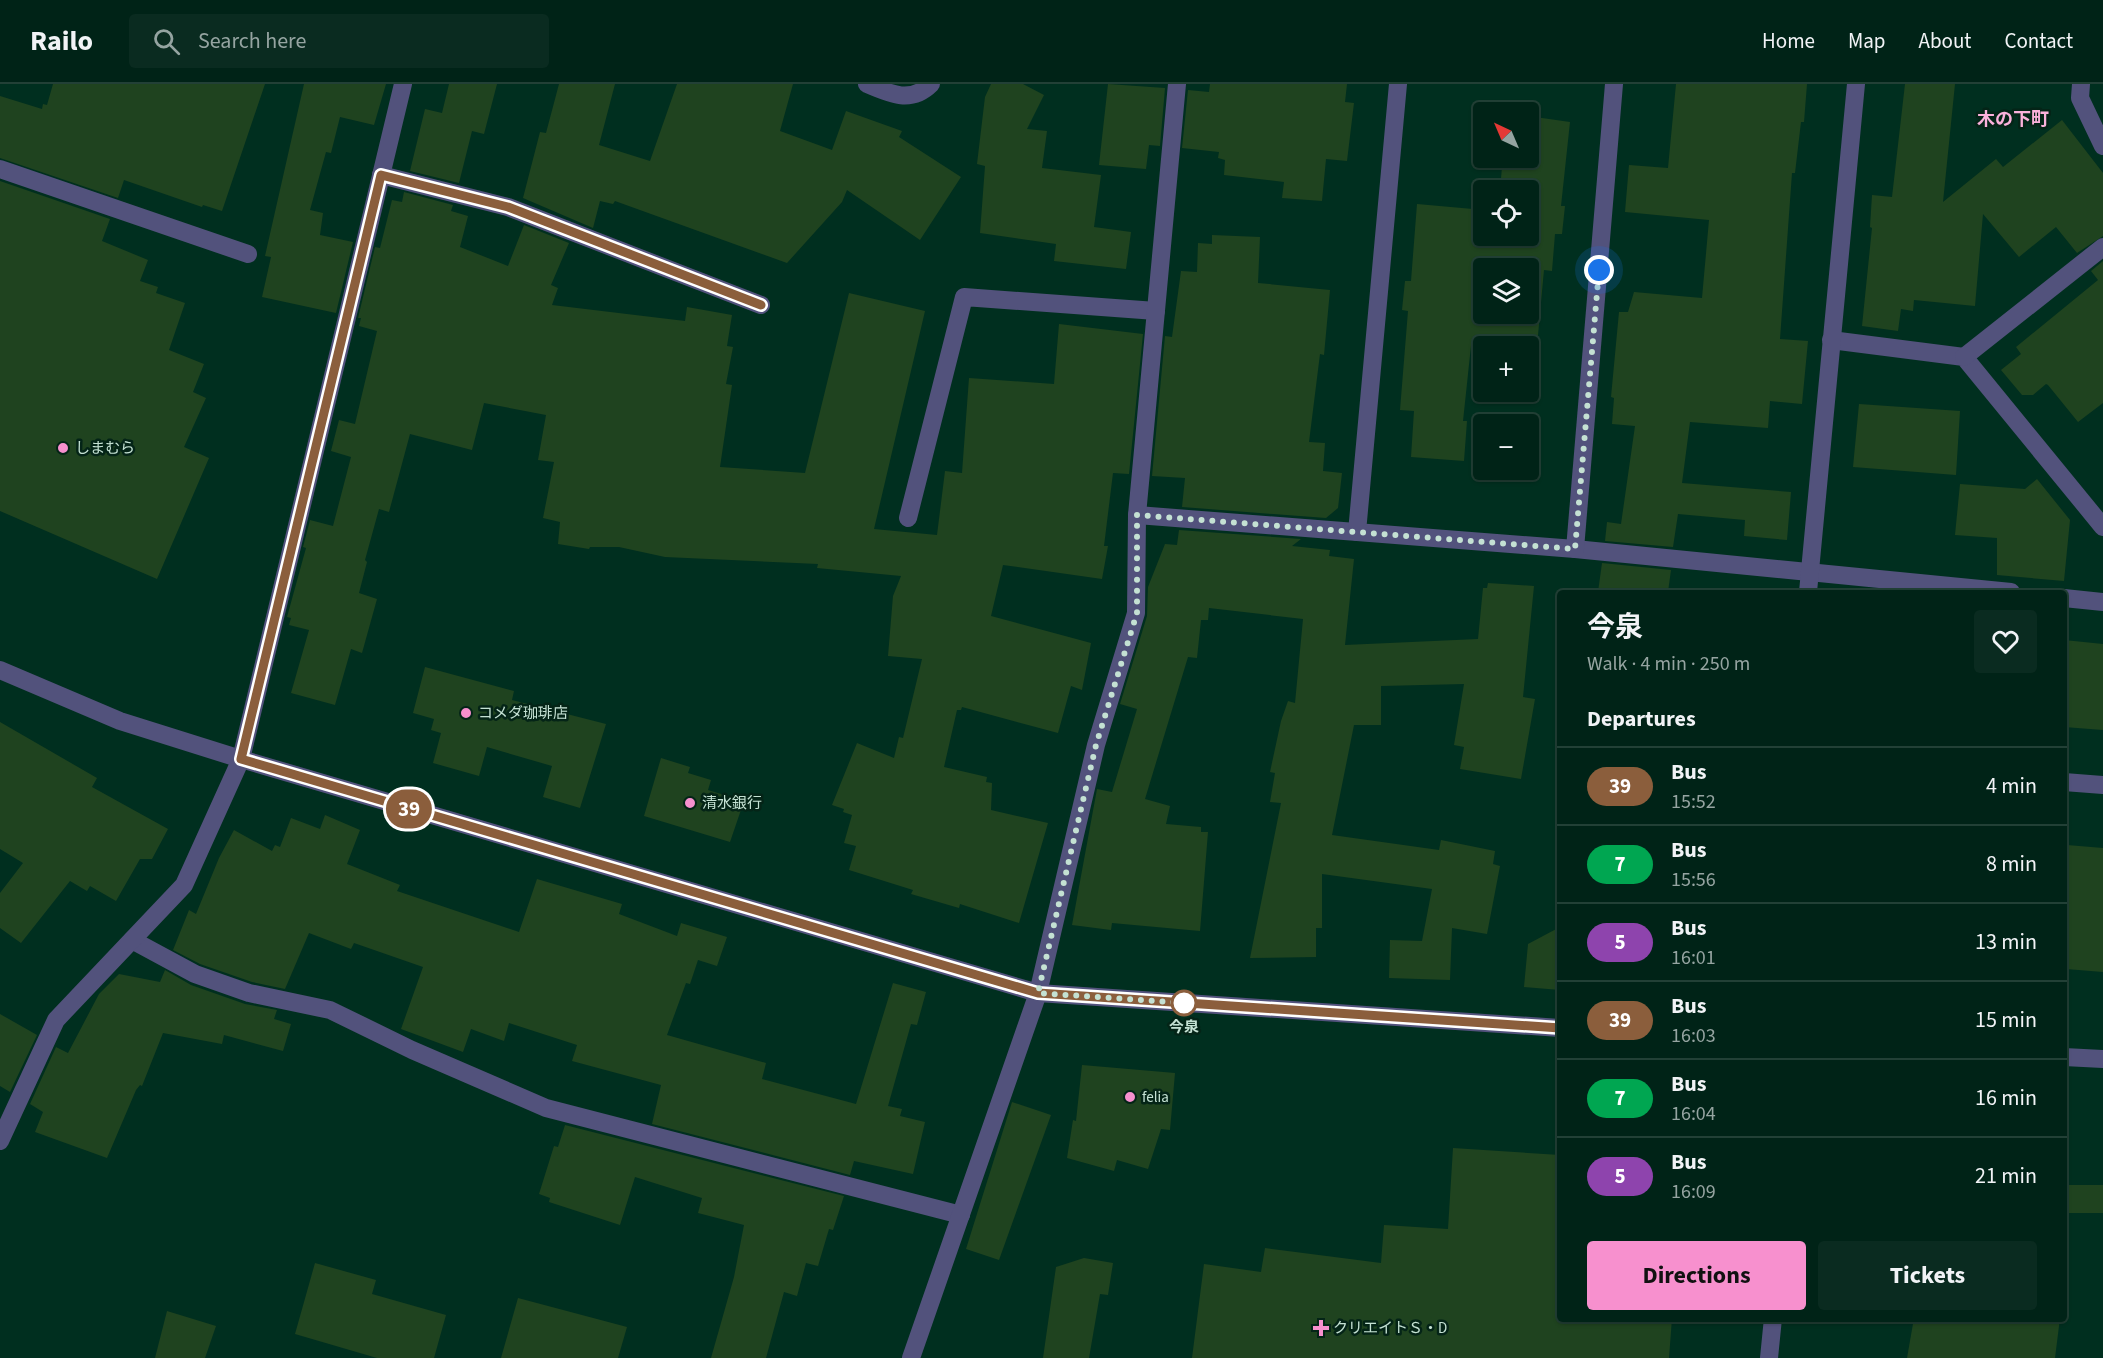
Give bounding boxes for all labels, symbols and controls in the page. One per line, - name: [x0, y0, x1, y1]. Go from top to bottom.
- search box: [129, 14, 549, 68]
- text: Railo: [30, 21, 93, 61]
- icon: search: [150, 25, 183, 58]
- text: Search here: [198, 25, 306, 57]
- text: Home: [1762, 26, 1815, 56]
- text: Map: [1848, 26, 1886, 56]
- text: About: [1919, 26, 1971, 56]
- text: Contact: [2004, 26, 2073, 56]
- north arrow: [1473, 102, 1539, 168]
- map controls: [1473, 102, 1539, 480]
- district label: 木の下町: [1977, 107, 2049, 132]
- button: locate: [1473, 180, 1539, 246]
- your location: [1584, 255, 1614, 285]
- button: layers: [1473, 258, 1539, 324]
- button: +: [1473, 336, 1539, 402]
- button: −: [1473, 414, 1539, 480]
- place label: しまむら: [75, 438, 135, 459]
- marker: しまむら: [56, 441, 70, 455]
- text: 今泉: [1587, 607, 1643, 647]
- button: heart: [1974, 610, 2037, 673]
- text: Walk · 4 min · 250 m: [1587, 650, 1750, 678]
- place label: コメダ珈琲店: [478, 703, 568, 724]
- text: Departures: [1587, 703, 1696, 735]
- marker: コメダ珈琲店: [459, 706, 473, 720]
- text: Bus: [1671, 756, 1707, 788]
- text: 4 min: [1986, 770, 2037, 802]
- text: 39: [1609, 771, 1631, 801]
- text: 15:52: [1671, 788, 1716, 816]
- line badge: 39: [382, 790, 436, 828]
- place label: 清水銀行: [702, 793, 762, 814]
- text: 39: [398, 794, 420, 824]
- marker: 清水銀行: [683, 796, 697, 810]
- text: Bus: [1671, 834, 1707, 866]
- text: 8 min: [1986, 848, 2037, 880]
- text: 7: [1614, 849, 1626, 879]
- text: 15:56: [1671, 866, 1716, 894]
- text: Bus: [1671, 912, 1707, 944]
- text: 13 min: [1975, 926, 2037, 958]
- text: 5: [1614, 927, 1626, 957]
- text: 16:01: [1671, 944, 1716, 972]
- marker: 今泉: [1171, 990, 1197, 1016]
- text: Bus: [1671, 990, 1707, 1022]
- text: 15 min: [1975, 1004, 2037, 1036]
- text: 39: [1609, 1005, 1631, 1035]
- place label: 今泉: [1169, 1017, 1199, 1038]
- text: 16:03: [1671, 1022, 1716, 1050]
- text: Bus: [1671, 1068, 1707, 1100]
- text: 16 min: [1975, 1082, 2037, 1114]
- text: 7: [1614, 1083, 1626, 1113]
- place label: felia: [1142, 1087, 1169, 1108]
- marker: felia: [1123, 1090, 1137, 1104]
- text: 16:04: [1671, 1100, 1716, 1128]
- text: Bus: [1671, 1146, 1707, 1178]
- text: 21 min: [1975, 1160, 2037, 1192]
- text: 5: [1614, 1161, 1626, 1191]
- text: 16:09: [1671, 1178, 1716, 1206]
- button: Directions: [1587, 1241, 1806, 1310]
- button: Tickets: [1818, 1241, 2037, 1310]
- place label: クリエイトＳ・D: [1333, 1318, 1447, 1339]
- marker: クリエイトＳ・D: [1314, 1321, 1328, 1335]

